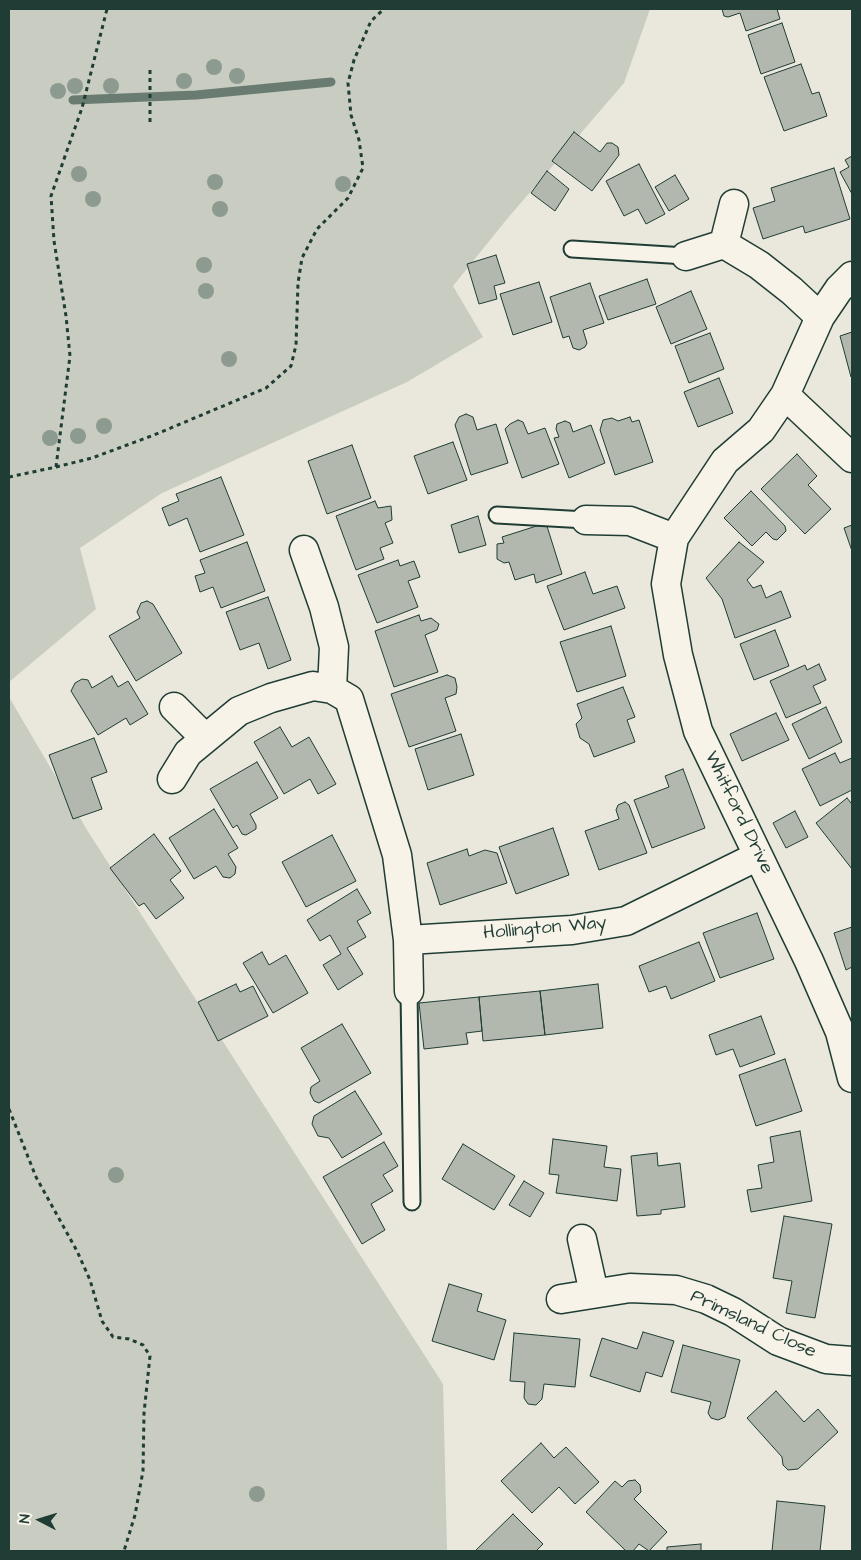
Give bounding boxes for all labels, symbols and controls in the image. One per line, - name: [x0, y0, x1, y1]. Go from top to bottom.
- street label: Whitford Drive: [699, 748, 777, 878]
- street label: Hollington Way: [482, 912, 608, 946]
- street label: Primsland Close: [686, 1286, 820, 1364]
- north arrow: [15, 1495, 65, 1545]
- text: N: [15, 1513, 35, 1524]

